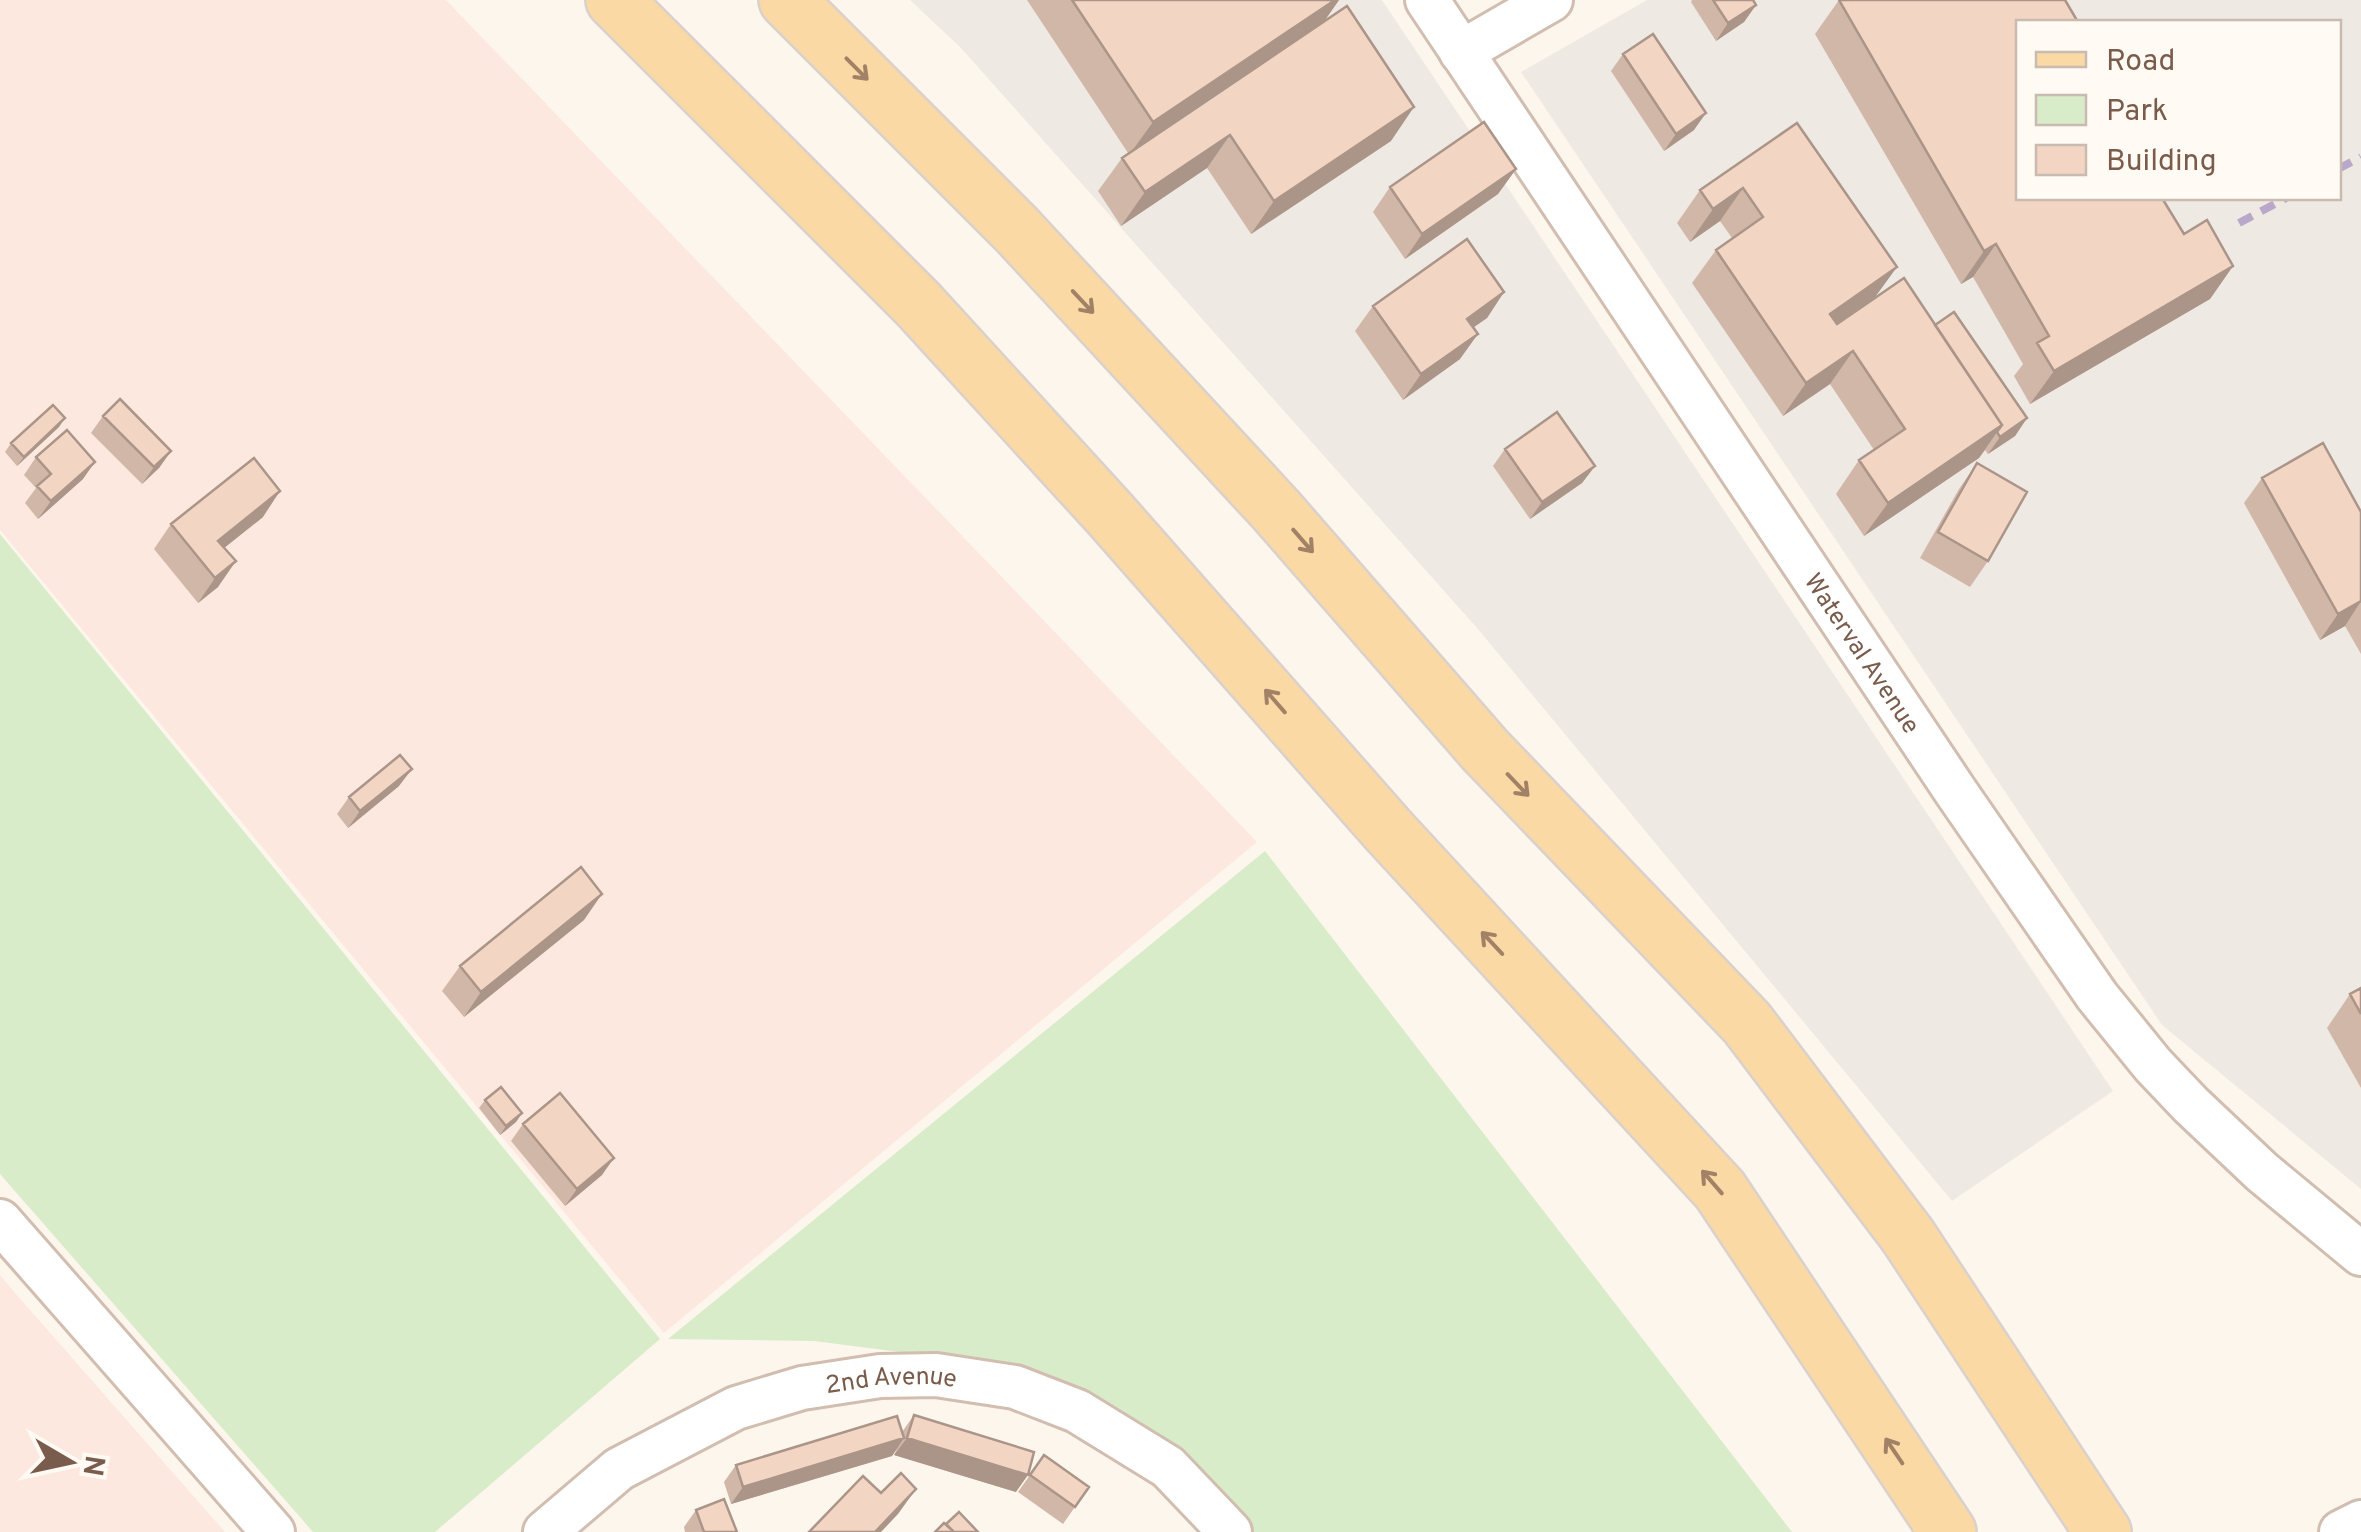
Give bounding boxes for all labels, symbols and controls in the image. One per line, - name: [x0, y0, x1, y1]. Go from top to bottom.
- legend: [2016, 20, 2341, 200]
- text: Road: [2106, 44, 2175, 81]
- one-way arrow: [844, 56, 868, 80]
- text: Park: [2106, 94, 2168, 131]
- text: Building: [2106, 144, 2217, 181]
- one-way arrow: [1071, 289, 1095, 313]
- one-way arrow: [1292, 528, 1315, 553]
- street label: Waterval Avenue: [1795, 568, 1926, 741]
- one-way arrow: [1263, 689, 1286, 714]
- one-way arrow: [1506, 772, 1530, 796]
- one-way arrow: [1481, 931, 1504, 956]
- one-way arrow: [1700, 1170, 1723, 1195]
- street label: 2nd Avenue: [823, 1361, 959, 1403]
- north arrow: [20, 1412, 120, 1512]
- one-way arrow: [1884, 1437, 1905, 1465]
- text: N: [72, 1453, 111, 1478]

